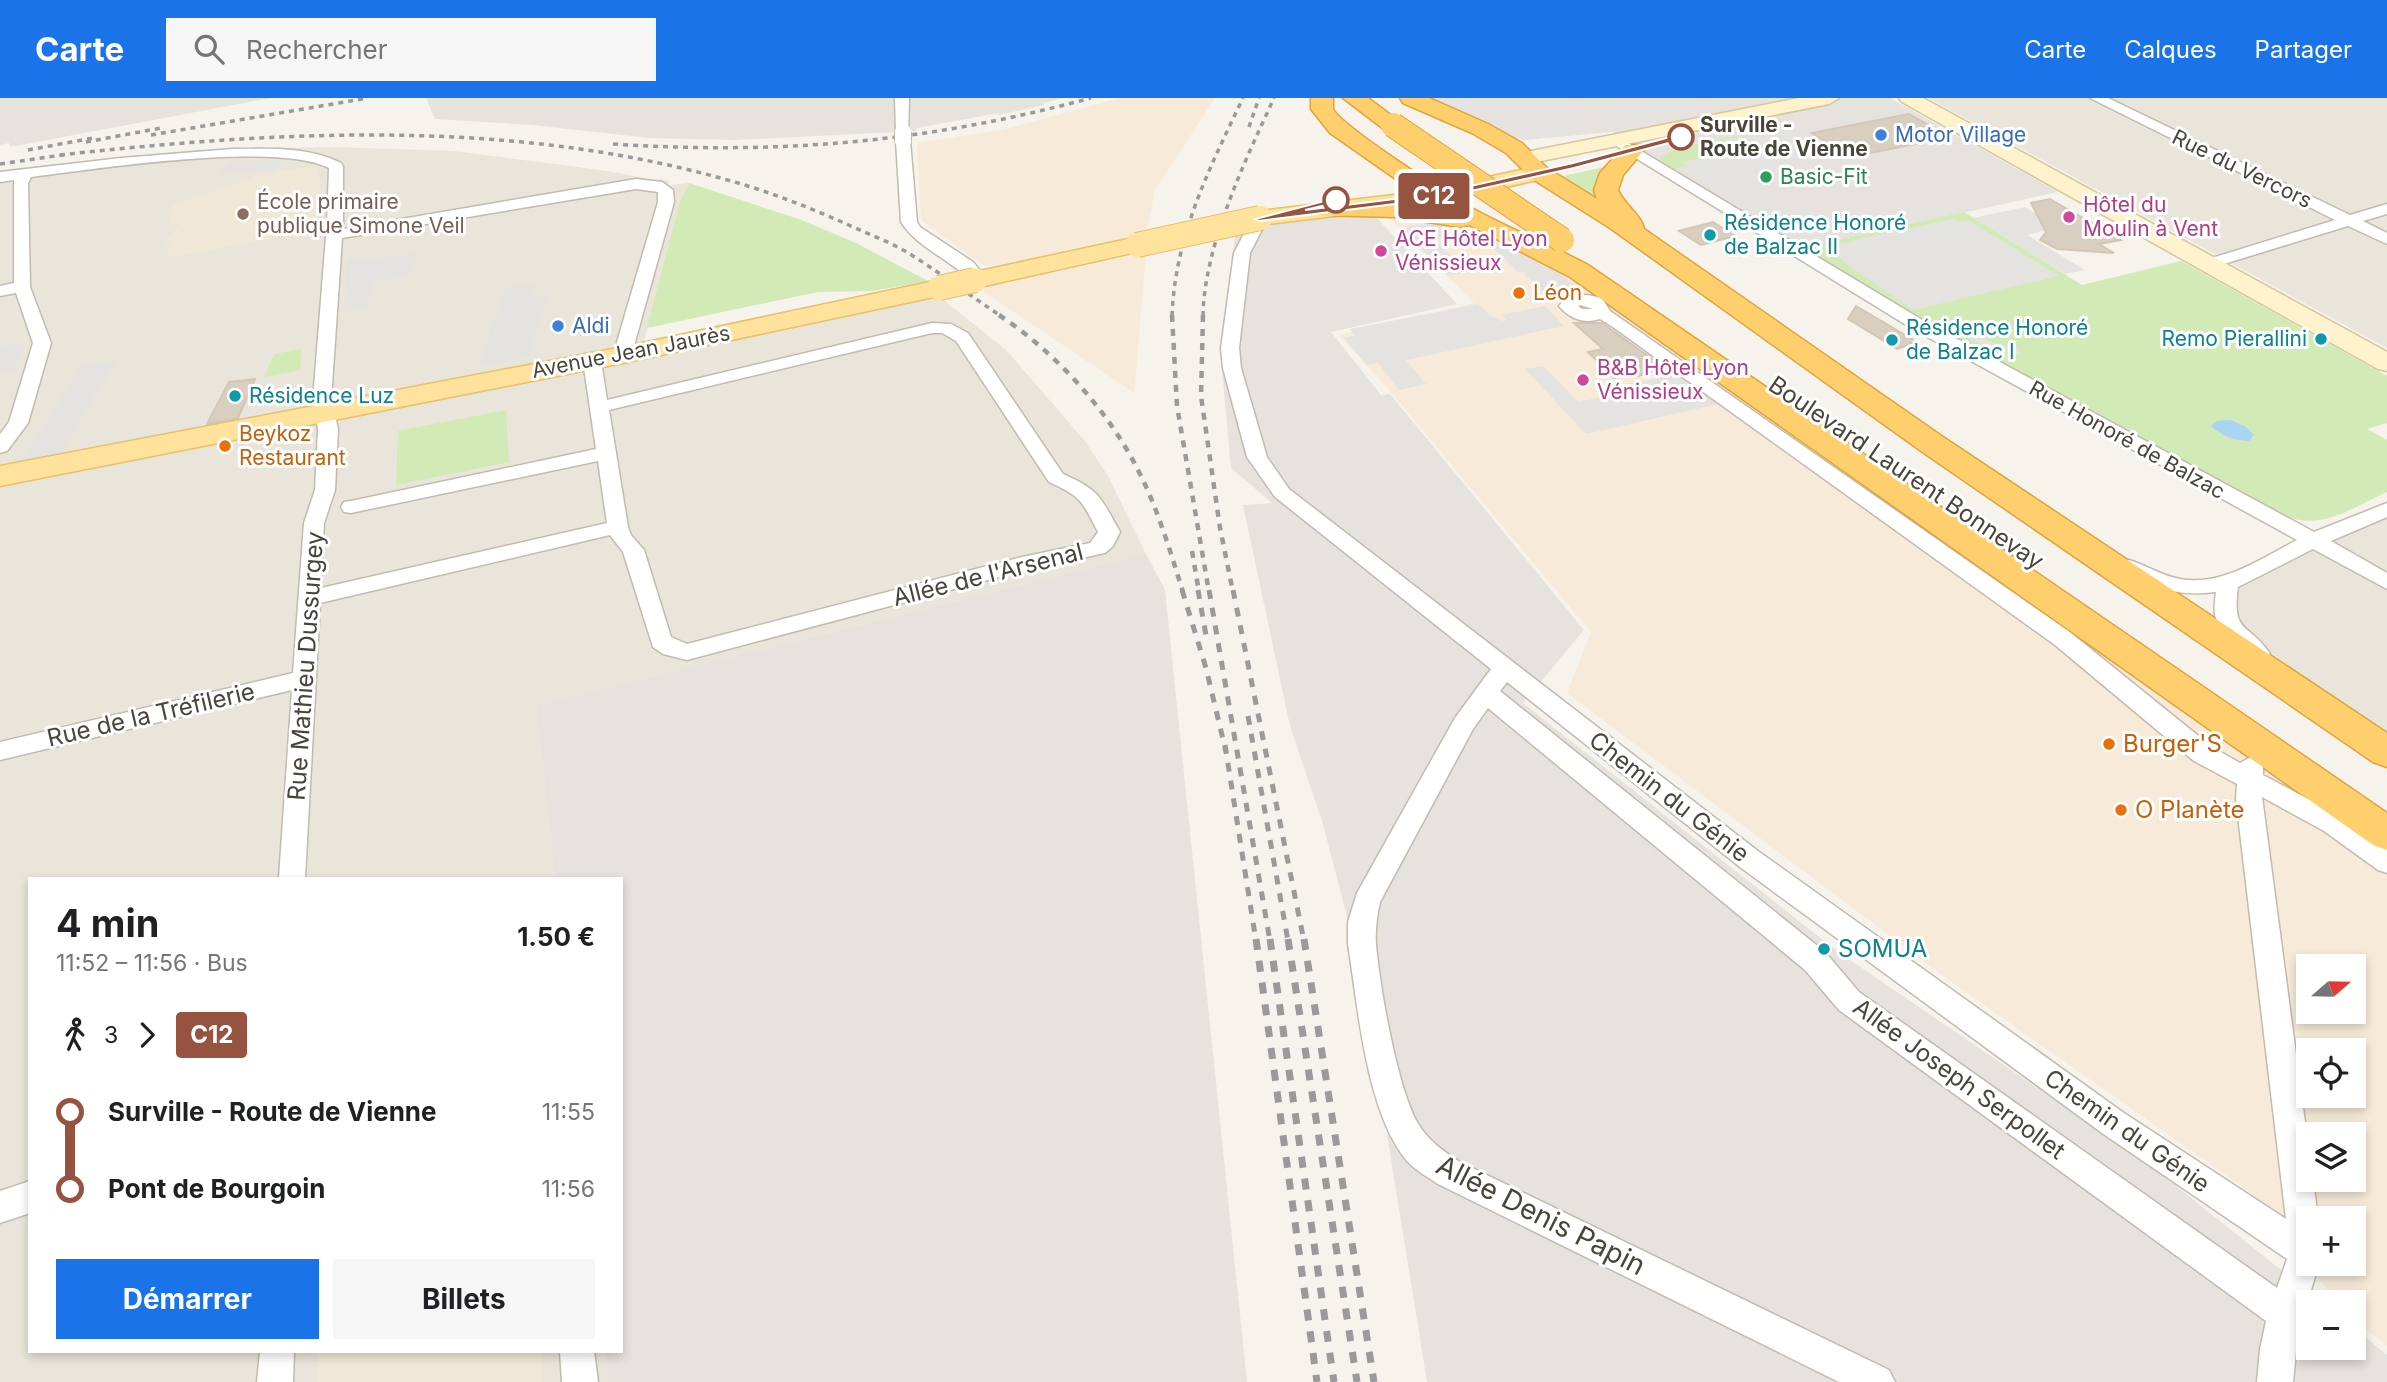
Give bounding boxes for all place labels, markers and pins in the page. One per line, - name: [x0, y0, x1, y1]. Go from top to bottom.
- place label: Surville - Route de Vienne: [1700, 112, 1868, 161]
- place label: Motor Village: [1895, 122, 2026, 147]
- marker: Surville - Route de Vienne: [1668, 124, 1694, 150]
- marker: Motor Village: [1873, 127, 1889, 143]
- place label: Basic-Fit: [1780, 164, 1868, 189]
- marker: Basic-Fit: [1758, 169, 1774, 185]
- unlabelled marker: [1323, 187, 1349, 213]
- place label: École primaire publique Simone Veil: [257, 188, 465, 238]
- place label: Hôtel du Moulin à Vent: [2083, 192, 2218, 241]
- marker: École primaire publique Simone Veil: [235, 206, 251, 222]
- marker: Hôtel du Moulin à Vent: [2061, 209, 2077, 225]
- place label: Résidence Honoré de Balzac II: [1724, 210, 1906, 259]
- place label: ACE Hôtel Lyon Vénissieux: [1395, 226, 1548, 275]
- marker: Résidence Honoré de Balzac II: [1702, 227, 1718, 243]
- marker: ACE Hôtel Lyon Vénissieux: [1373, 243, 1389, 259]
- place label: Léon: [1533, 280, 1582, 305]
- marker: Léon: [1511, 285, 1527, 301]
- place label: Aldi: [572, 313, 610, 338]
- place label: Résidence Honoré de Balzac I: [1906, 315, 2088, 364]
- marker: Aldi: [550, 318, 566, 334]
- place label: Remo Pierallini: [2161, 326, 2307, 351]
- marker: Remo Pierallini: [2313, 331, 2329, 347]
- marker: Résidence Honoré de Balzac I: [1884, 332, 1900, 348]
- place label: B&B Hôtel Lyon Vénissieux: [1597, 355, 1749, 404]
- marker: B&B Hôtel Lyon Vénissieux: [1575, 372, 1591, 388]
- place label: Résidence Luz: [249, 383, 394, 408]
- marker: Résidence Luz: [227, 388, 243, 404]
- place label: Beykoz Restaurant: [239, 421, 346, 470]
- marker: Beykoz Restaurant: [217, 438, 233, 454]
- place label: Burger'S: [2123, 729, 2222, 758]
- marker: Burger'S: [2101, 736, 2117, 752]
- place label: O Planète: [2135, 795, 2245, 824]
- marker: O Planète: [2113, 802, 2129, 818]
- place label: SOMUA: [1838, 934, 1927, 963]
- marker: SOMUA: [1816, 941, 1832, 957]

